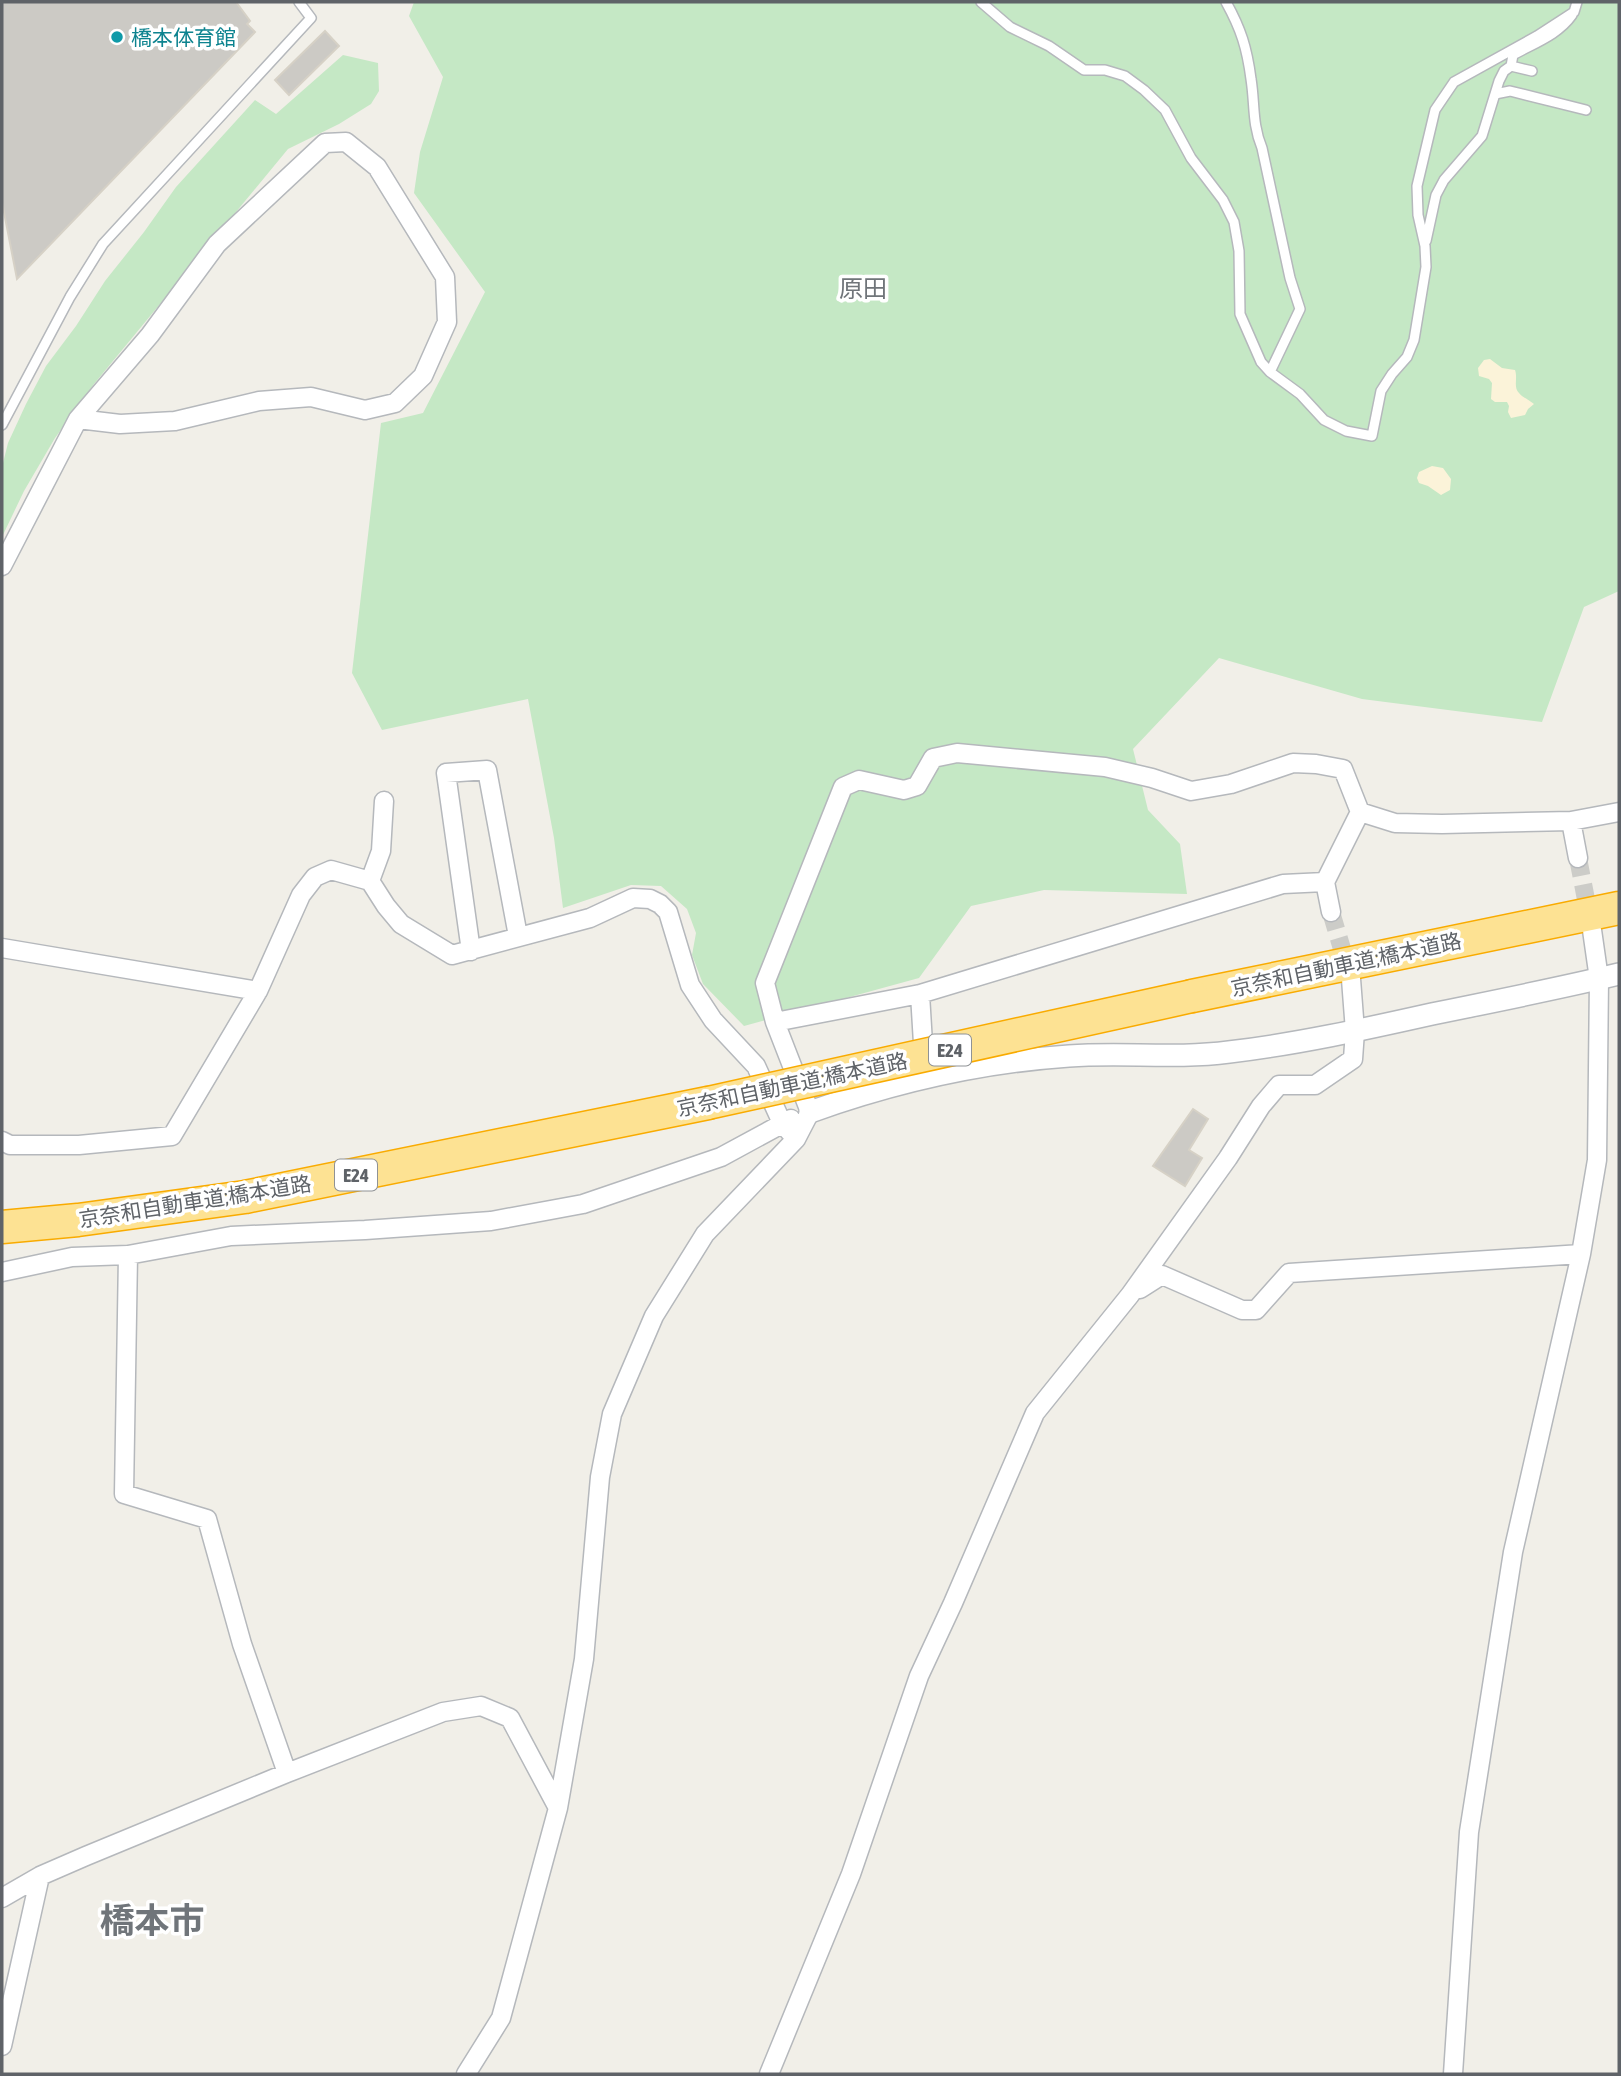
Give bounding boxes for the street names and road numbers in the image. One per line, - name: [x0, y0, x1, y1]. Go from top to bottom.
- street label: 京奈和自動車道;橋本道路: [1229, 928, 1463, 1000]
- road number: E24: [929, 1034, 971, 1066]
- street label: 京奈和自動車道;橋本道路: [675, 1048, 909, 1120]
- road number: E24: [335, 1160, 377, 1190]
- street label: 京奈和自動車道;橋本道路: [77, 1171, 313, 1231]

